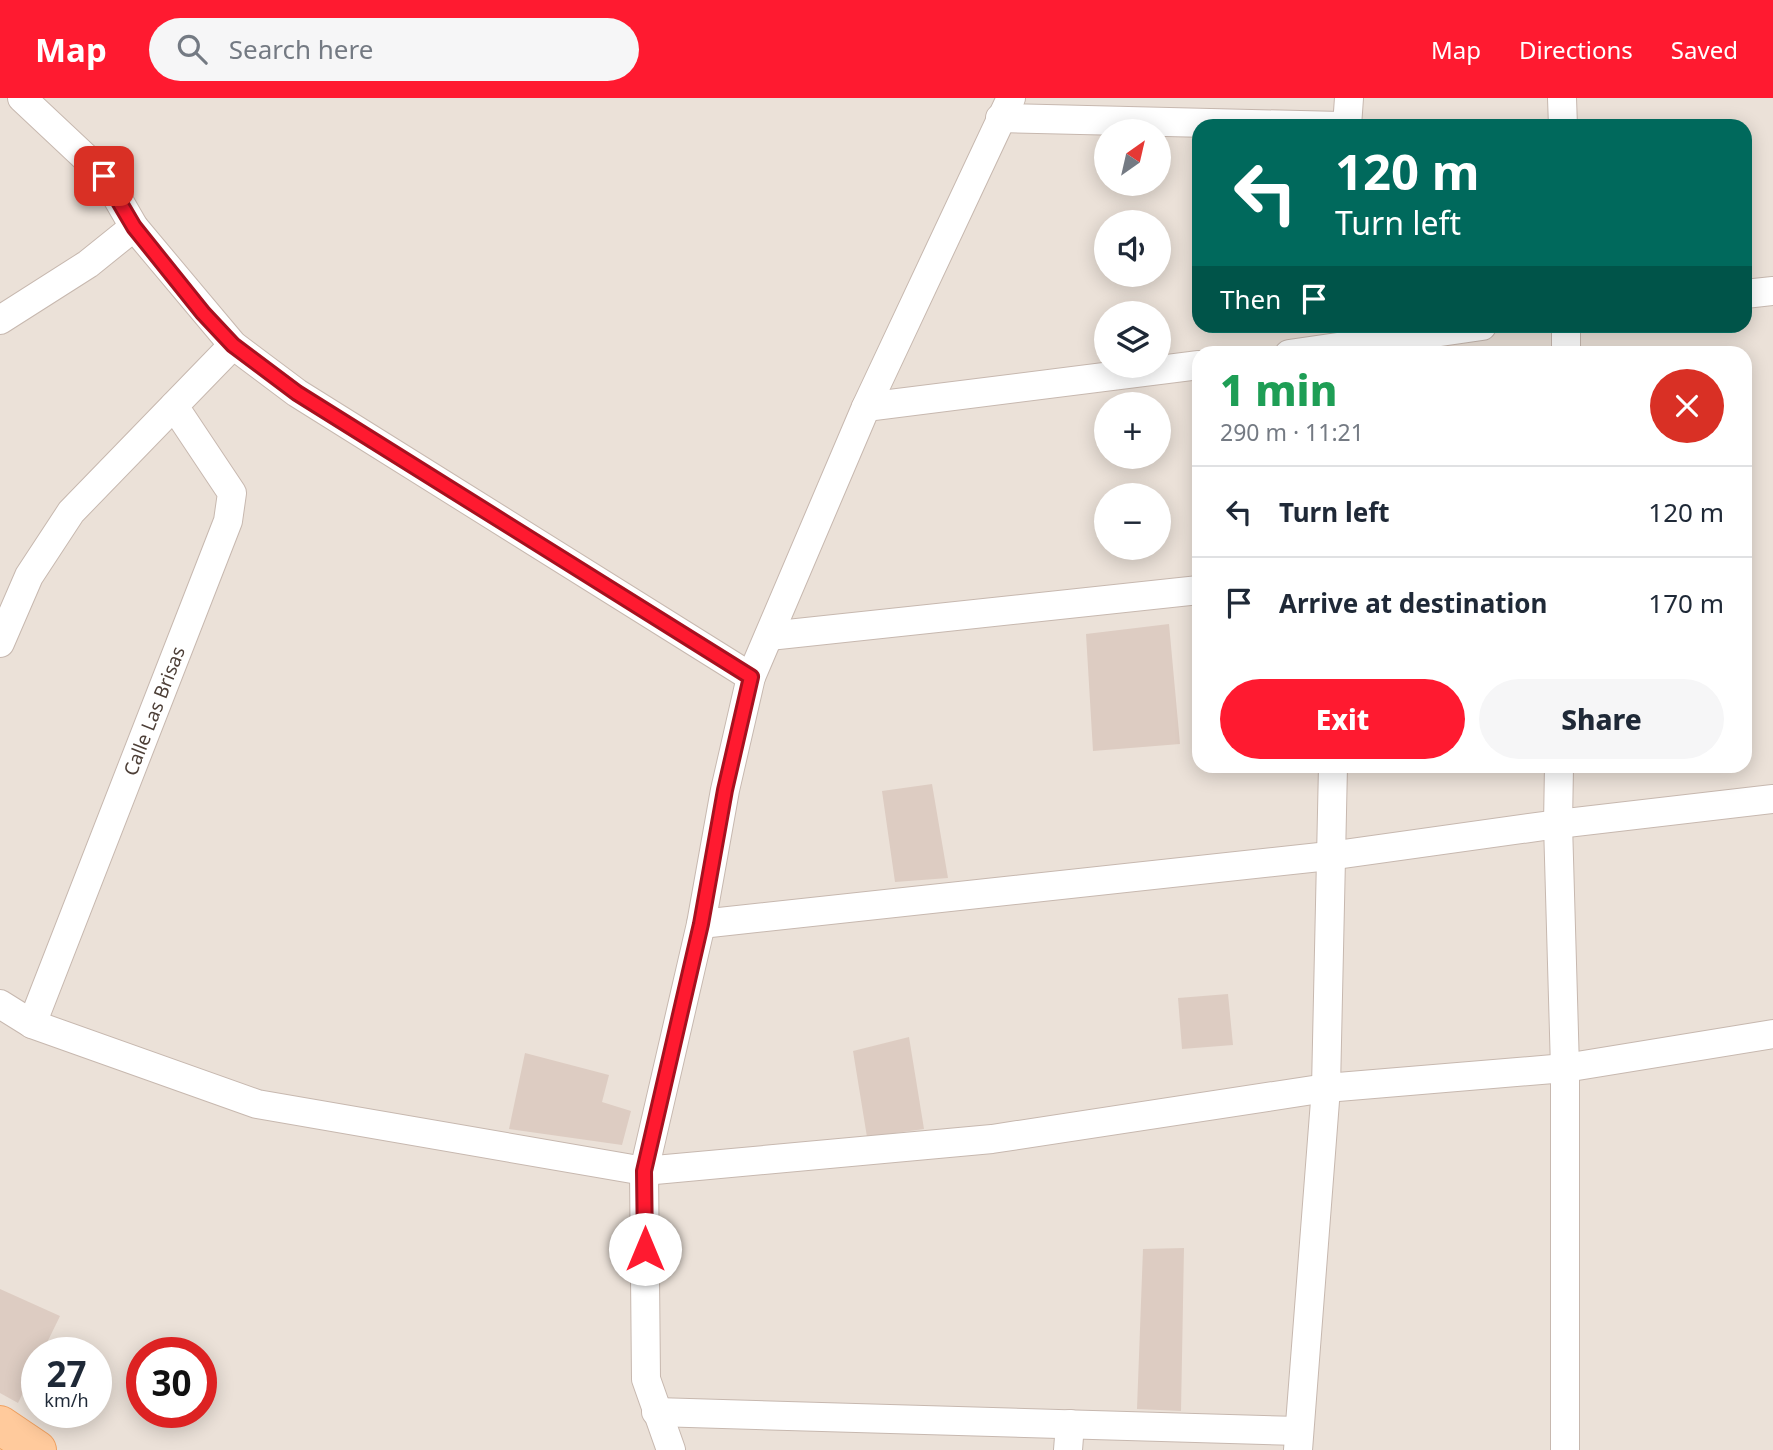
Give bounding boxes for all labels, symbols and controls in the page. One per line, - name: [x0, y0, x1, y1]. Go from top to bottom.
- search box: [149, 18, 639, 81]
- text: Map: [35, 27, 107, 72]
- icon: search: [173, 30, 211, 68]
- text: Search here: [229, 31, 373, 67]
- text: Map: [1431, 33, 1481, 66]
- text: Directions: [1519, 33, 1633, 66]
- text: Saved: [1671, 33, 1738, 66]
- north arrow: [1094, 119, 1171, 196]
- map controls: [1094, 119, 1171, 560]
- text: 120 m: [1335, 138, 1480, 204]
- pin: [74, 146, 134, 206]
- icon: left: [1220, 147, 1311, 238]
- icon: arrive: [85, 157, 123, 195]
- text: Turn left: [1335, 201, 1461, 244]
- button: sound: [1094, 210, 1171, 287]
- icon: arrive: [1295, 280, 1333, 318]
- text: Then: [1220, 281, 1281, 317]
- button: layers: [1094, 301, 1171, 378]
- text: 1 min: [1220, 361, 1337, 418]
- button: close: [1650, 369, 1724, 443]
- button: +: [1094, 392, 1171, 469]
- text: 290 m · 11:21: [1220, 416, 1364, 448]
- button: −: [1094, 483, 1171, 560]
- icon: left: [1220, 493, 1258, 531]
- text: Turn left: [1279, 494, 1390, 530]
- text: 120 m: [1648, 494, 1724, 530]
- icon: arrive: [1220, 584, 1258, 622]
- text: Arrive at destination: [1279, 585, 1548, 621]
- text: 170 m: [1648, 585, 1724, 621]
- street label: Calle Las Brisas: [117, 642, 191, 779]
- button: Exit: [1220, 679, 1465, 759]
- button: Share: [1479, 679, 1724, 759]
- position arrow: [608, 1212, 682, 1286]
- speed limit sign: 30: [126, 1337, 217, 1428]
- text: 27: [46, 1350, 87, 1397]
- text: km/h: [44, 1388, 89, 1412]

